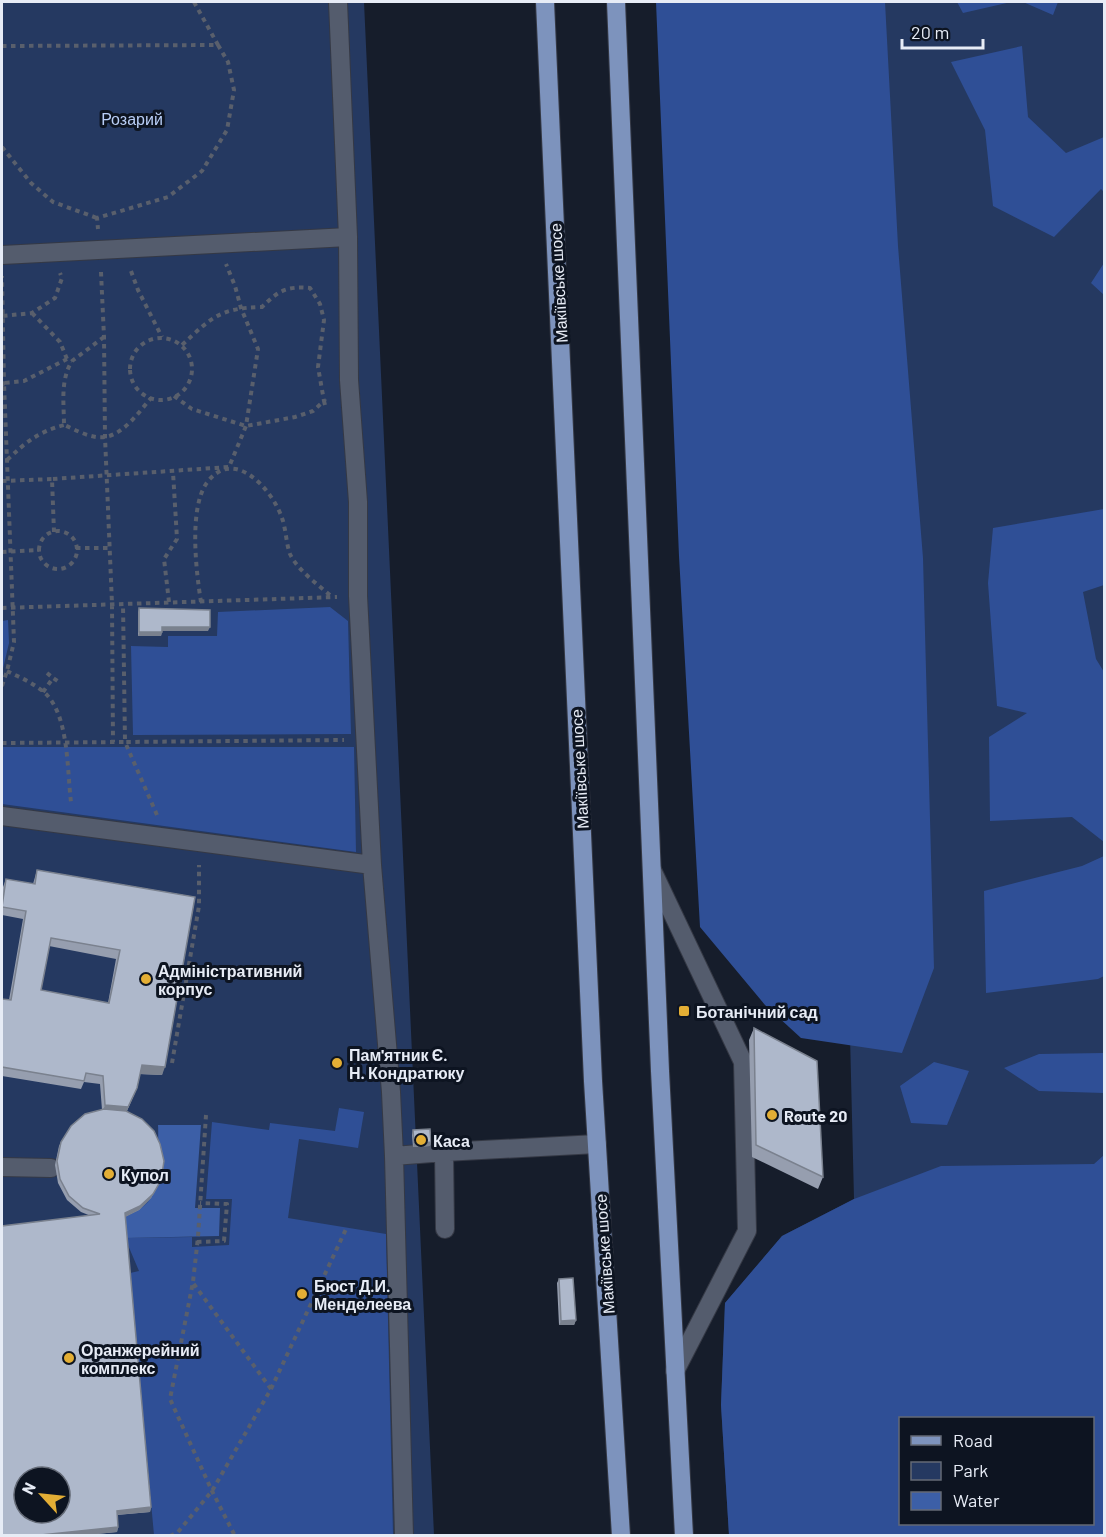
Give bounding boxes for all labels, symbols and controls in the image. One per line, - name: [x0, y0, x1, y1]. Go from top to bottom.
- scale bar: [902, 12, 983, 50]
- text: 20 m: [911, 21, 949, 43]
- park label: Розарий: [101, 109, 163, 128]
- street label: Макіївське шосе: [545, 223, 571, 343]
- street label: Макіївське шосе: [566, 709, 592, 829]
- place label: Адміністративний корпус: [158, 961, 302, 998]
- marker: Адміністративний корпус: [139, 972, 153, 986]
- place label: Ботанічний сад: [696, 1002, 818, 1021]
- marker: Ботанічний сад: [677, 1004, 691, 1018]
- place label: Пам'ятник Є. Н. Кондратюку: [349, 1045, 465, 1082]
- marker: Пам'ятник Є. Н. Кондратюку: [330, 1056, 344, 1070]
- place label: Route 20: [784, 1106, 847, 1125]
- marker: Route 20: [765, 1108, 779, 1122]
- place label: Каса: [433, 1131, 470, 1150]
- marker: Каса: [414, 1133, 428, 1147]
- place label: Купол: [121, 1165, 169, 1184]
- marker: Купол: [102, 1167, 116, 1181]
- street label: Макіївське шосе: [590, 1193, 618, 1315]
- place label: Бюст Д.И. Менделеева: [314, 1276, 411, 1313]
- marker: Бюст Д.И. Менделеева: [295, 1287, 309, 1301]
- place label: Оранжерейний комплекс: [81, 1340, 200, 1377]
- marker: Оранжерейний комплекс: [62, 1351, 76, 1365]
- legend: [899, 1417, 1094, 1525]
- text: Road: [953, 1429, 993, 1451]
- text: Park: [953, 1459, 988, 1481]
- north arrow: [12, 1465, 72, 1525]
- text: N: [17, 1479, 39, 1497]
- text: Water: [953, 1489, 1000, 1511]

